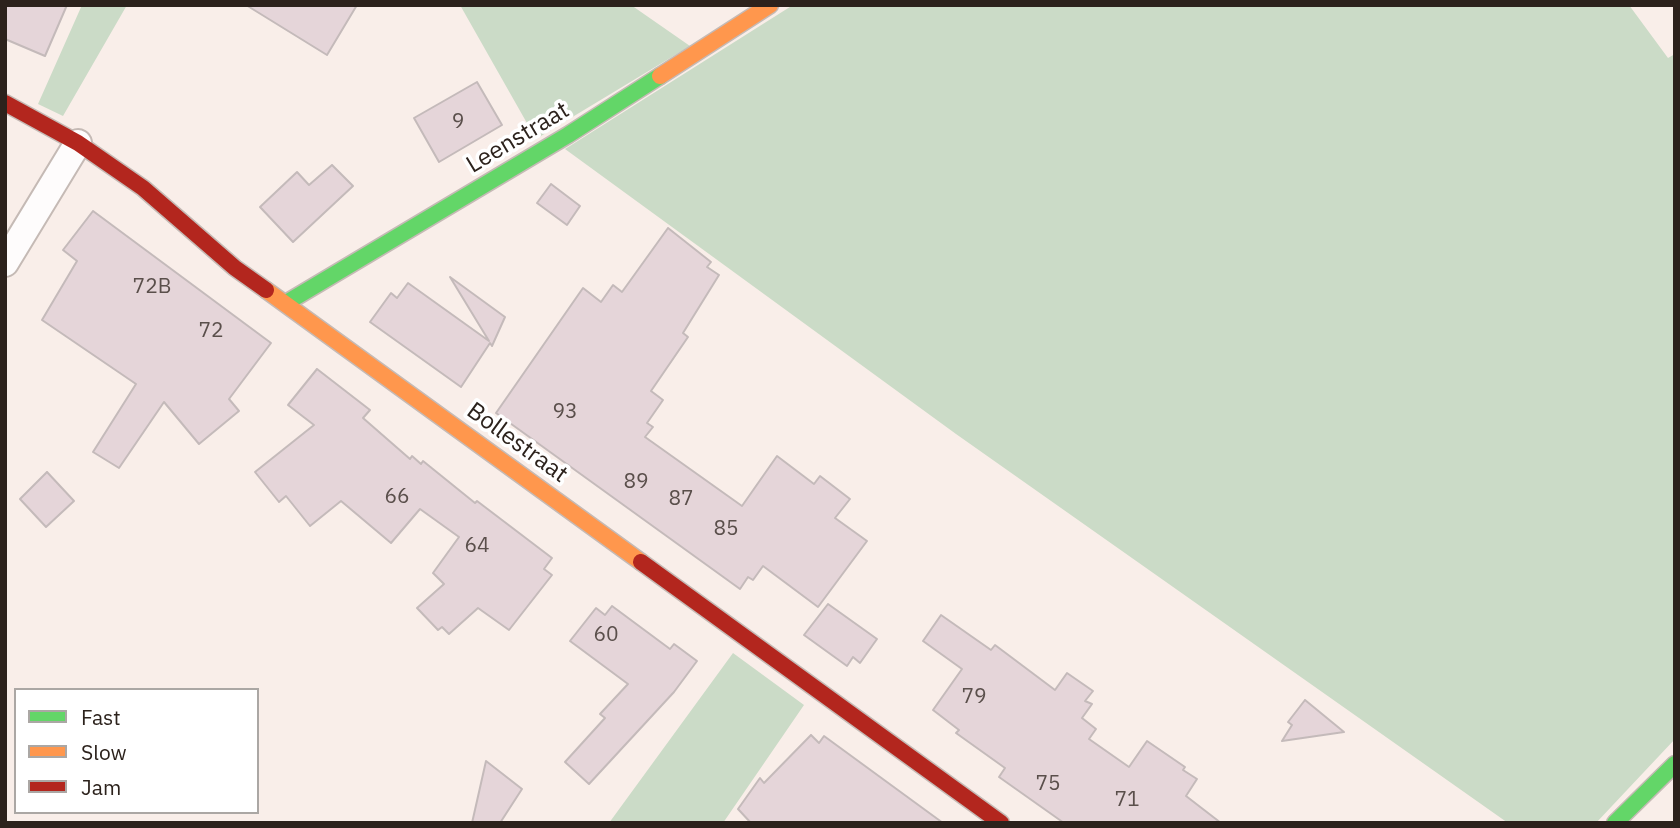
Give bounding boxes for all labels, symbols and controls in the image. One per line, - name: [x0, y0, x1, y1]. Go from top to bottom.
- street label: Leenstraat: [462, 96, 574, 180]
- house number: 9: [452, 109, 464, 135]
- house number: 72B: [133, 274, 171, 300]
- house number: 72: [198, 318, 224, 344]
- street label: Bollestraat: [461, 397, 573, 489]
- house number: 93: [552, 399, 578, 425]
- house number: 89: [623, 469, 649, 495]
- house number: 66: [384, 484, 410, 510]
- house number: 87: [668, 486, 694, 512]
- house number: 85: [713, 516, 739, 542]
- house number: 64: [464, 533, 490, 559]
- house number: 60: [593, 622, 619, 648]
- house number: 79: [961, 684, 987, 710]
- legend: [14, 688, 259, 814]
- text: Fast: [81, 703, 121, 731]
- text: Slow: [81, 738, 127, 766]
- house number: 75: [1035, 771, 1061, 797]
- text: Jam: [81, 773, 121, 801]
- house number: 71: [1114, 787, 1140, 813]

